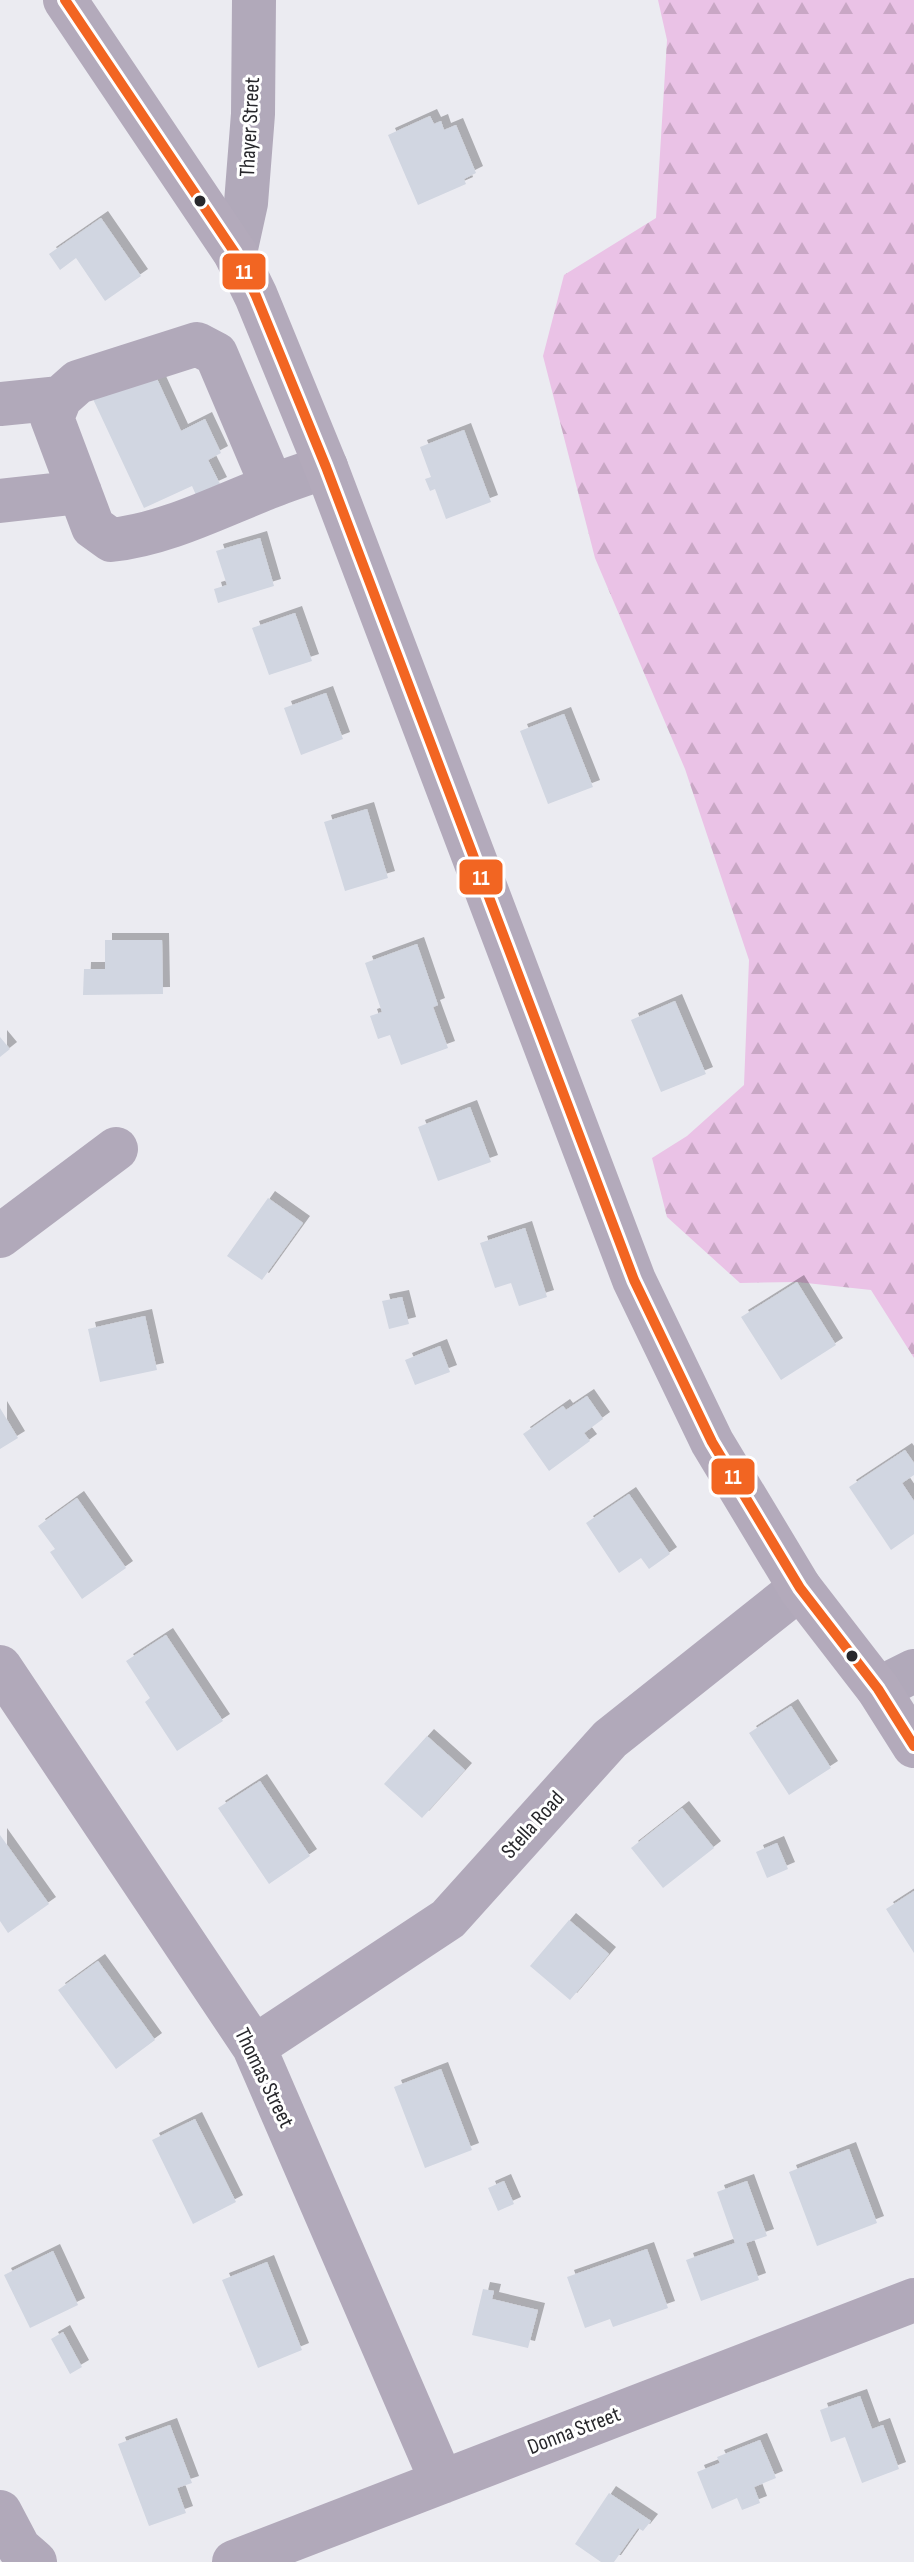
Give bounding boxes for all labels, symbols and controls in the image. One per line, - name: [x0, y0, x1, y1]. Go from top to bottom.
- street label: Thayer Street: [234, 76, 266, 178]
- unlabelled marker: [192, 193, 208, 209]
- line badge: 11: [221, 252, 267, 291]
- text: 11: [235, 259, 253, 286]
- line badge: 11: [458, 858, 504, 896]
- text: 11: [472, 865, 490, 892]
- line badge: 11: [710, 1457, 756, 1496]
- text: 11: [724, 1464, 742, 1491]
- unlabelled marker: [844, 1648, 860, 1664]
- street label: Stella Road: [496, 1786, 570, 1864]
- street label: Thomas Street: [228, 2024, 300, 2133]
- street label: Donna Street: [524, 2401, 624, 2461]

